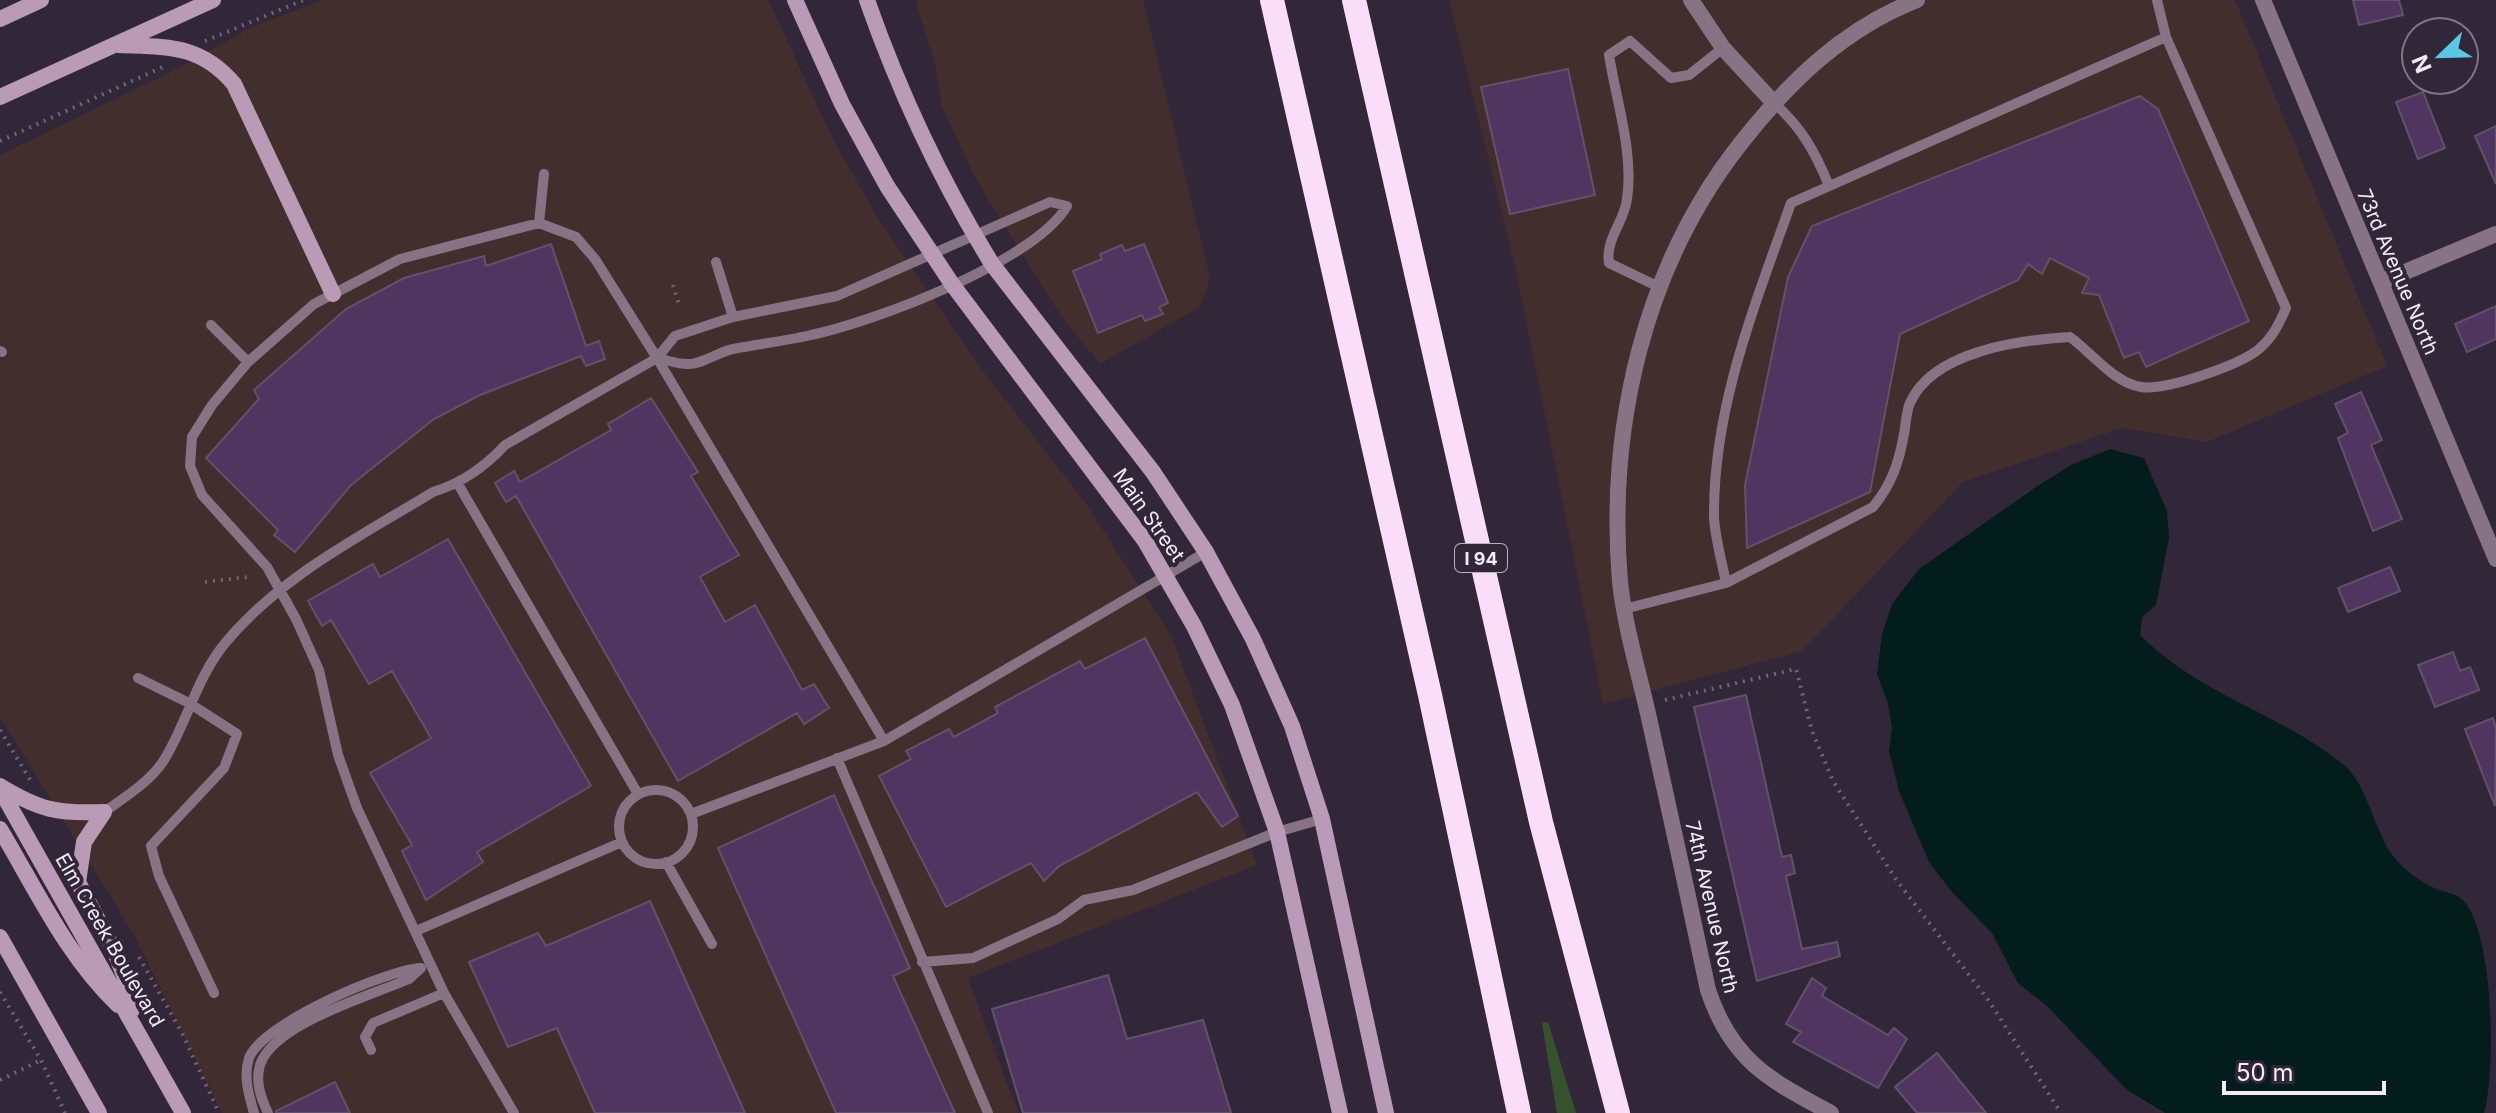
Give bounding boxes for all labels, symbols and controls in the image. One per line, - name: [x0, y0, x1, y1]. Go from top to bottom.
- north arrow: [2400, 16, 2480, 96]
- text: N: [2406, 51, 2437, 77]
- street label: 73rd Avenue North: [2352, 186, 2444, 358]
- street label: Main Street: [1108, 464, 1190, 566]
- road number: I 94: [1455, 544, 1507, 572]
- street label: 74th Avenue North: [1680, 818, 1744, 996]
- street label: Elm Creek Boulevard: [50, 849, 170, 1031]
- scale bar: [2224, 1045, 2384, 1095]
- text: 50 m: [2236, 1058, 2294, 1087]

